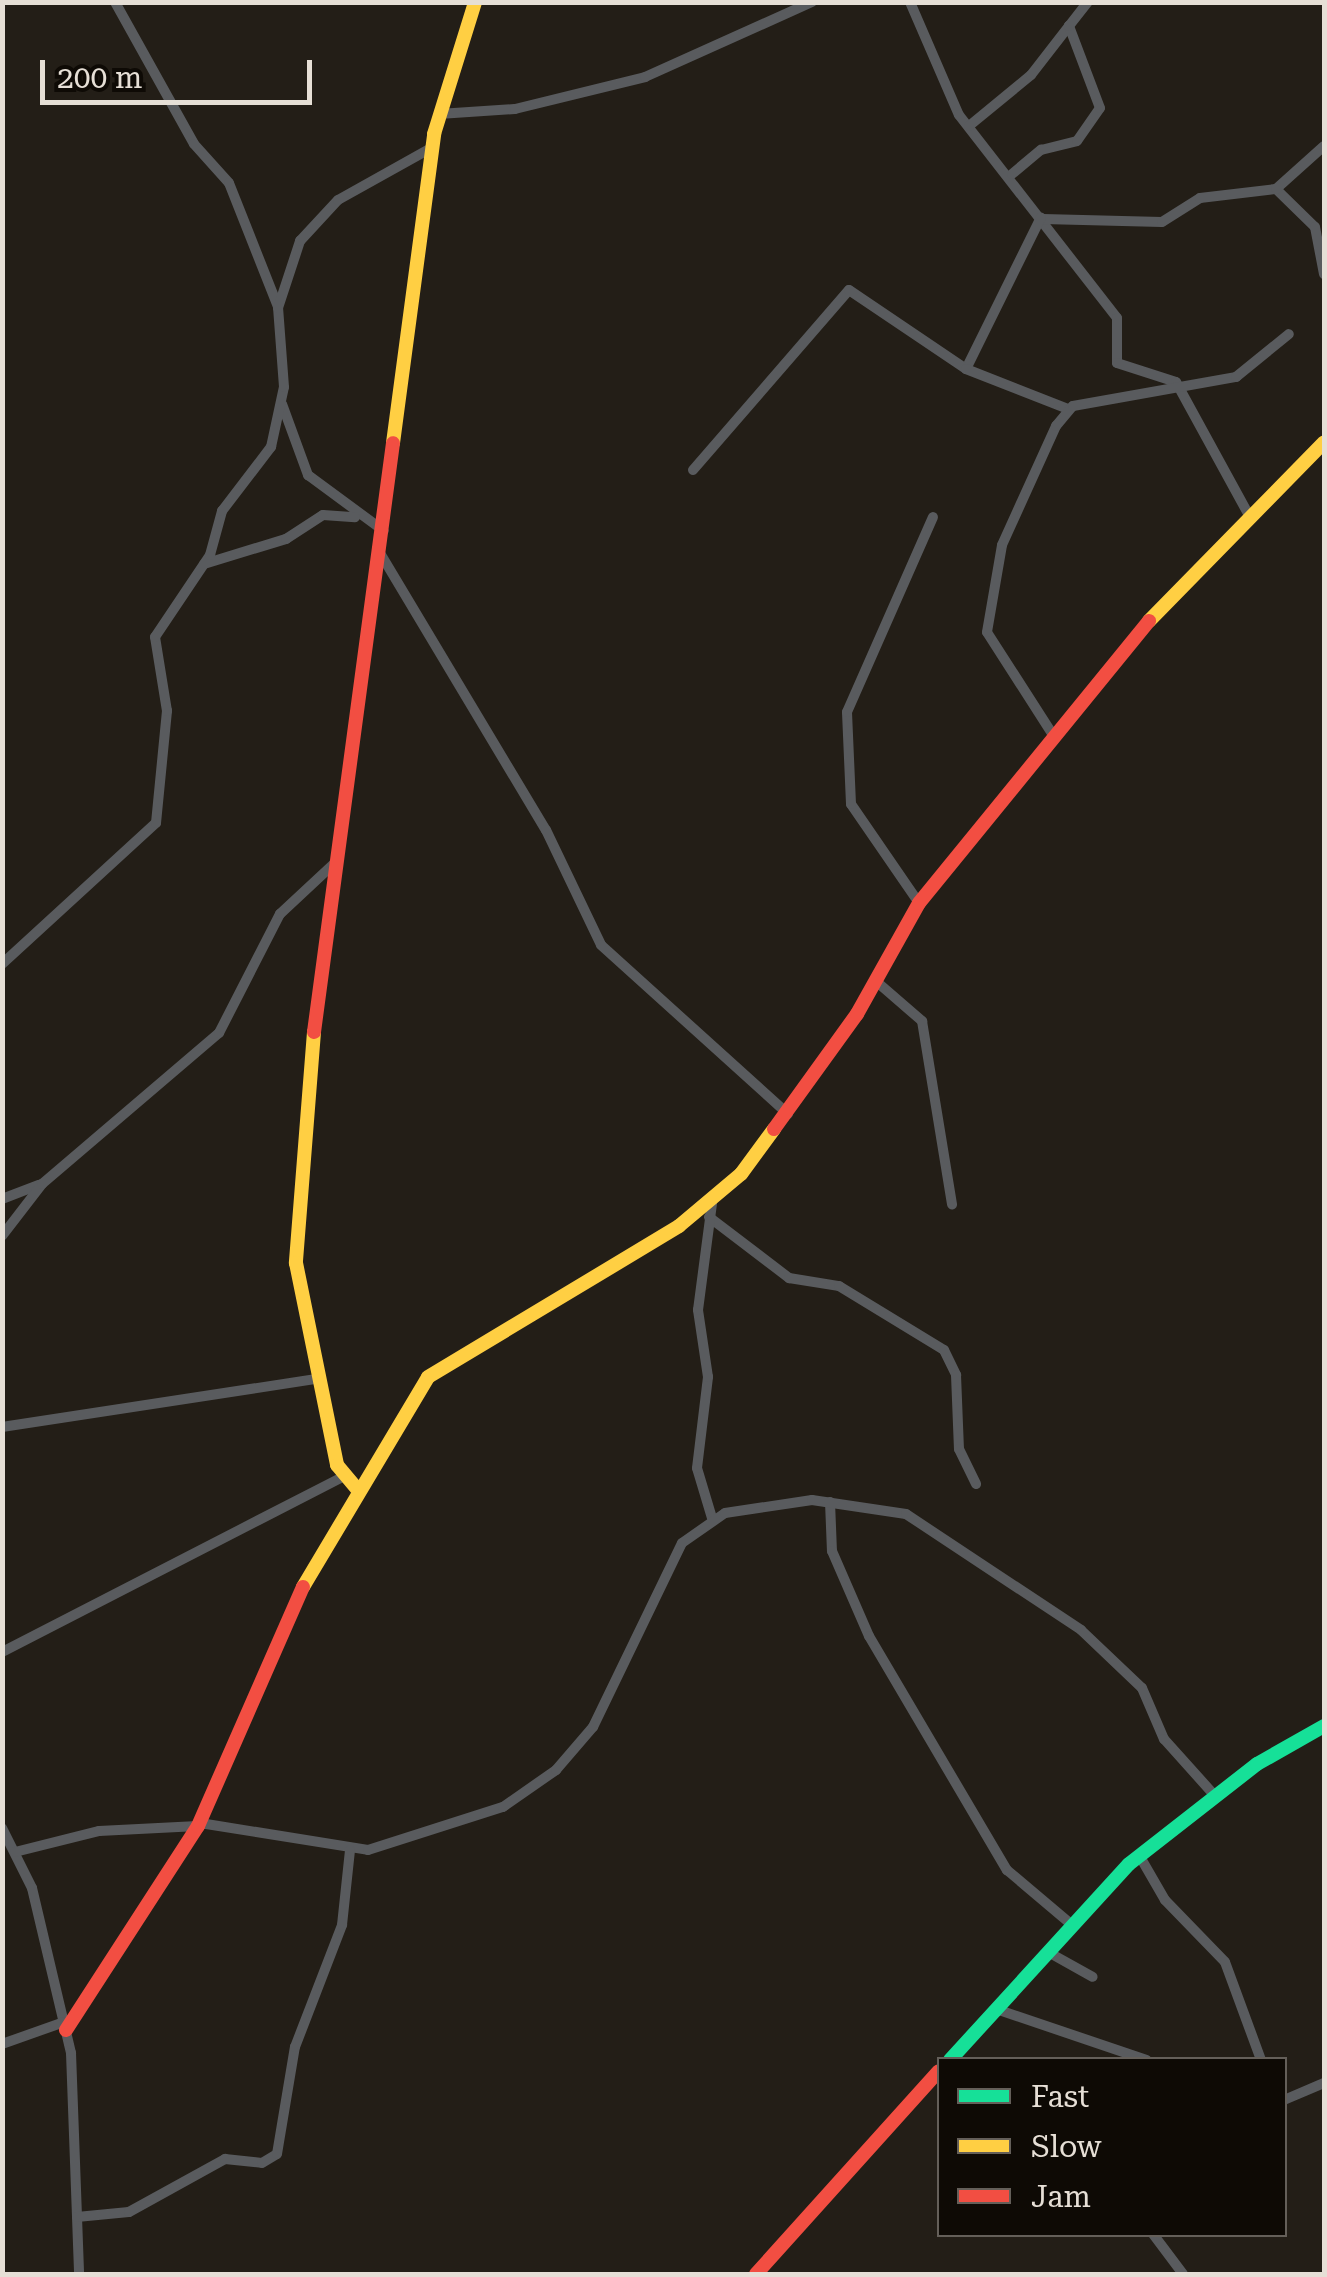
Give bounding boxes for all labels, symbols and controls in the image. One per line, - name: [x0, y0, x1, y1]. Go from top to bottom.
- scale bar: [45, 40, 318, 102]
- text: 200 m: [57, 60, 142, 95]
- legend: [937, 2057, 1287, 2237]
- text: Fast: [1031, 2079, 1089, 2114]
- text: Slow: [1031, 2129, 1102, 2164]
- text: Jam: [1031, 2179, 1091, 2214]

